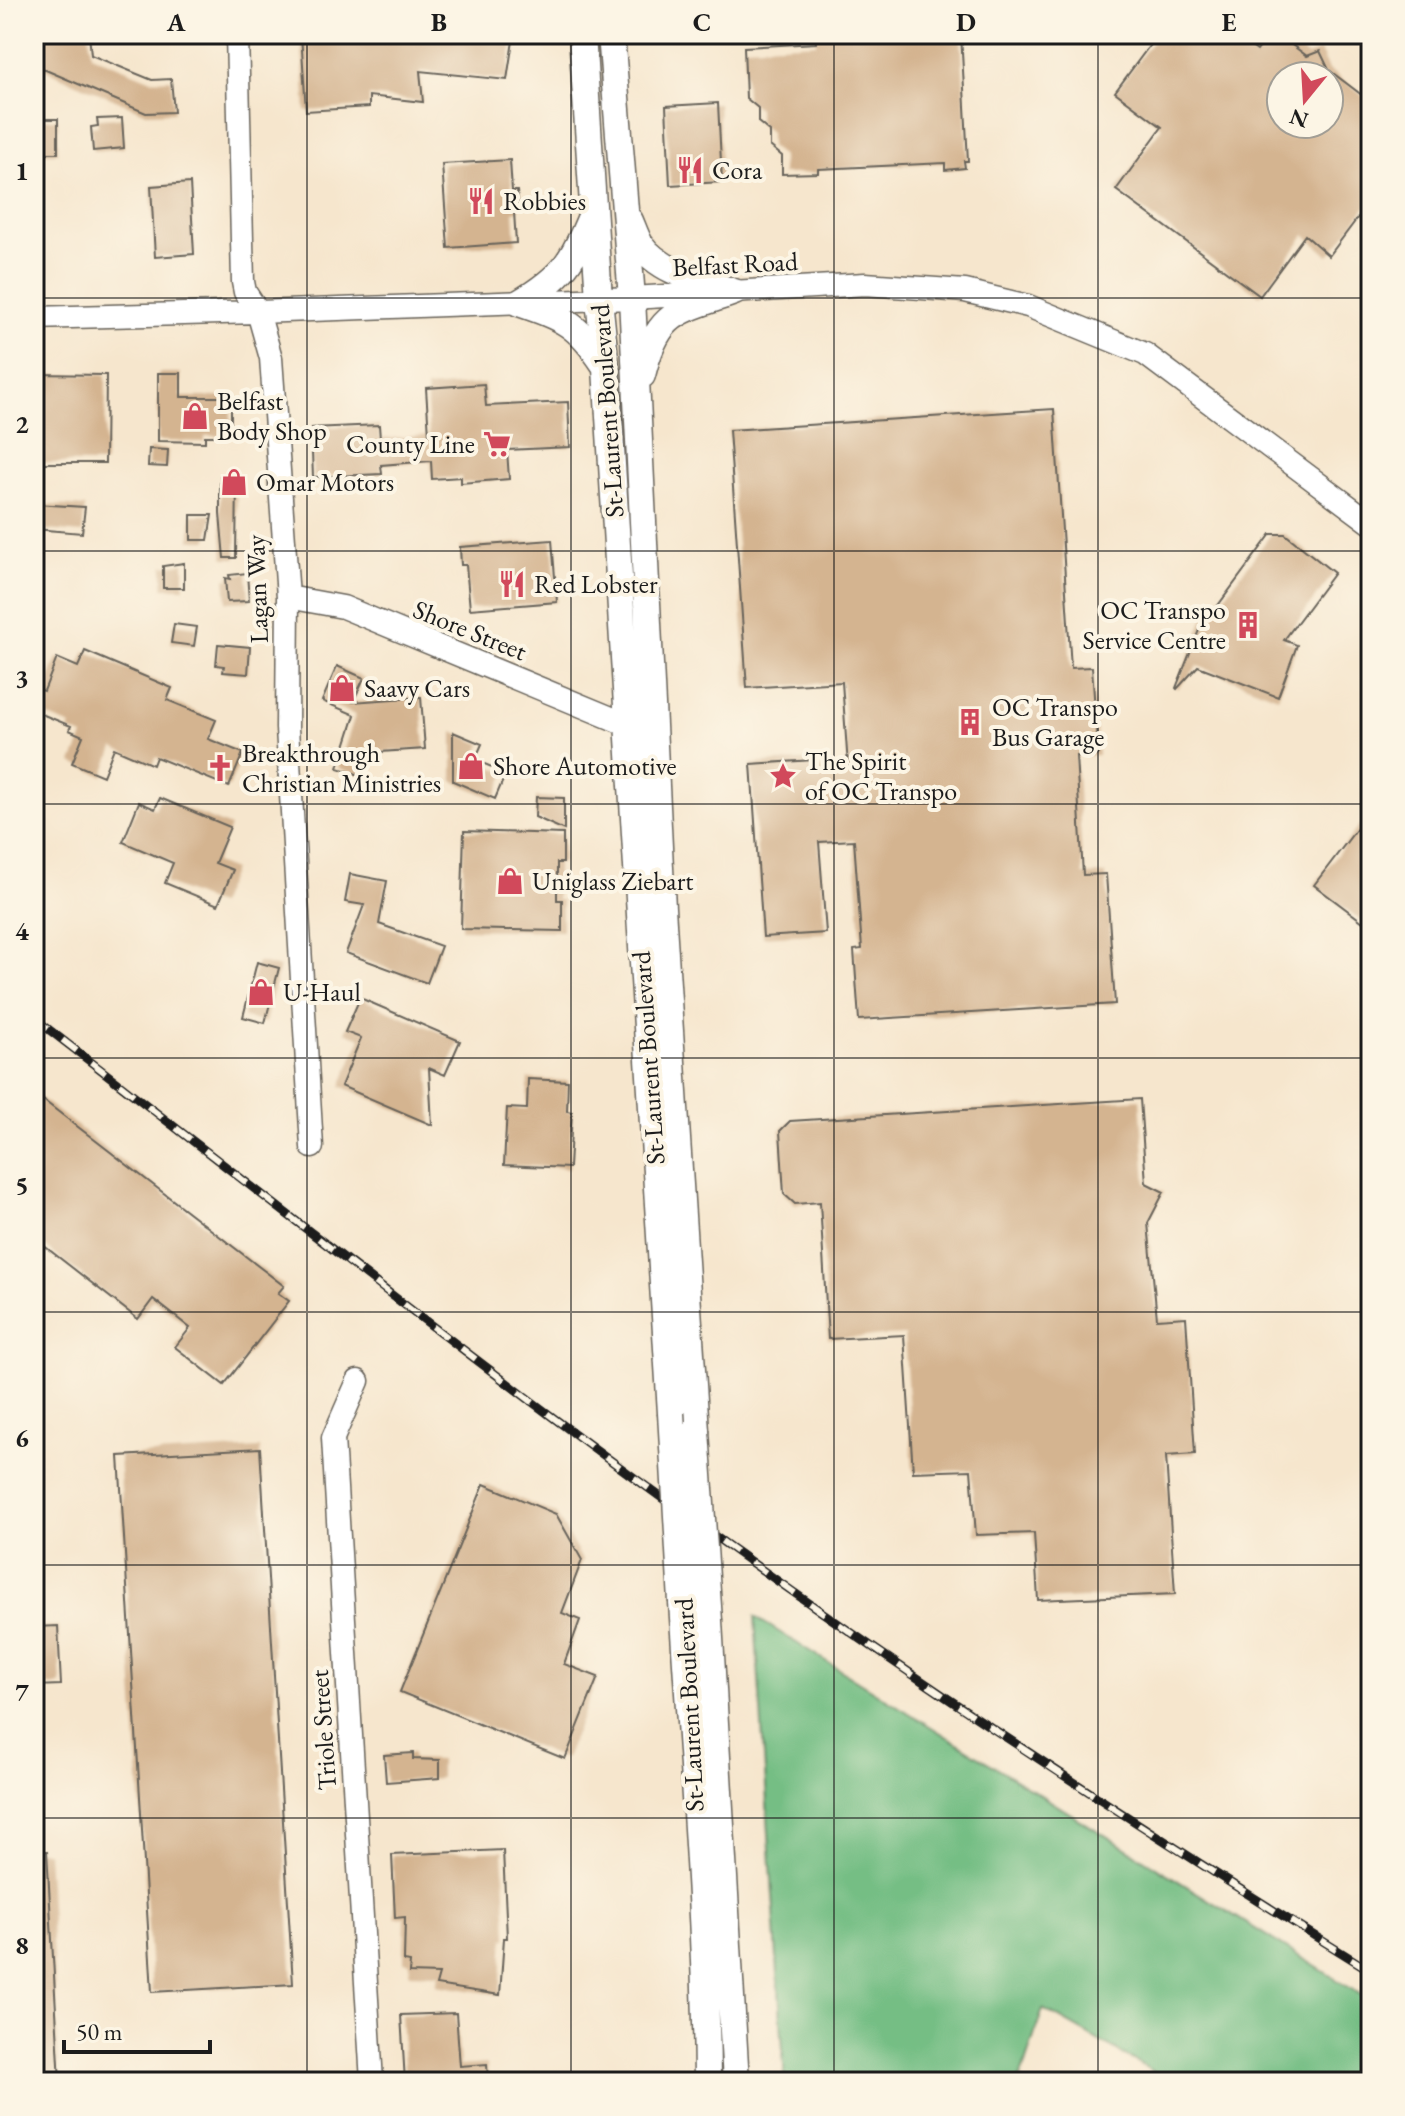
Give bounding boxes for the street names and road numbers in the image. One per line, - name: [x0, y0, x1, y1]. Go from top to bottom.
- street label: Belfast Road: [671, 244, 800, 284]
- street label: St-Laurent Boulevard: [583, 302, 631, 519]
- street label: Lagan Way: [238, 533, 276, 644]
- street label: Shore Street: [408, 592, 532, 668]
- street label: St-Laurent Boulevard: [624, 949, 672, 1166]
- street label: St-Laurent Boulevard: [666, 1596, 712, 1813]
- street label: Triole Street: [302, 1668, 344, 1792]

